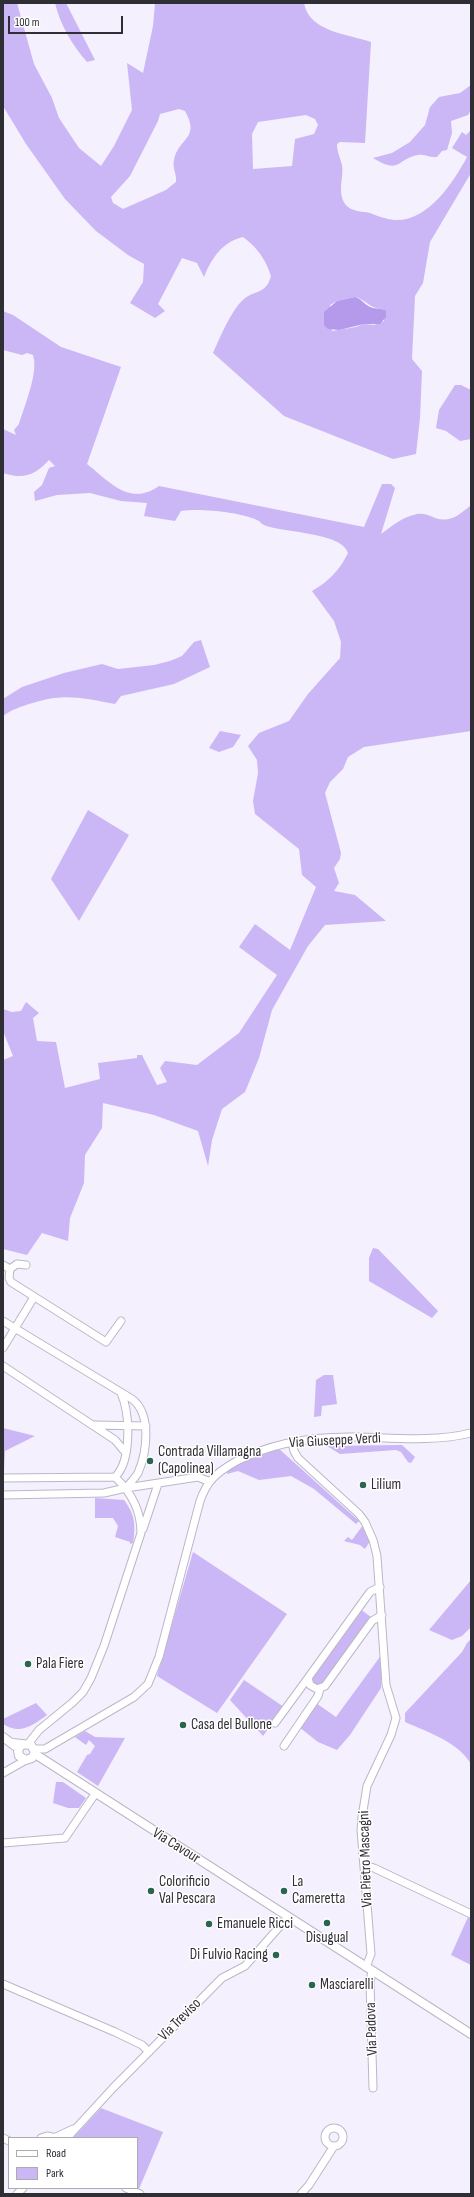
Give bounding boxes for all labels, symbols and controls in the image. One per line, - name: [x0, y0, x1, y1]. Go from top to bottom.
- scale bar: [10, 8, 125, 34]
- text: 100 m: [15, 15, 40, 30]
- street label: Via Giuseppe Verdi: [289, 1430, 381, 1452]
- place label: Contrada Villamagna (Capolinea): [158, 1443, 261, 1478]
- marker: Contrada Villamagna (Capolinea): [145, 1456, 155, 1466]
- place label: Lilium: [371, 1476, 401, 1494]
- marker: Lilium: [358, 1480, 368, 1490]
- place label: Pala Fiere: [36, 1655, 84, 1673]
- marker: Pala Fiere: [23, 1659, 33, 1669]
- place label: Casa del Bullone: [191, 1716, 272, 1734]
- marker: Casa del Bullone: [178, 1720, 188, 1730]
- street label: Via Pietro Mascagni: [355, 1810, 377, 1908]
- street label: Via Cavour: [149, 1824, 203, 1868]
- place label: Colorificio Val Pescara: [159, 1873, 215, 1908]
- place label: La Cameretta: [292, 1873, 345, 1908]
- marker: Colorificio Val Pescara: [146, 1886, 156, 1896]
- marker: La Cameretta: [279, 1886, 289, 1896]
- place label: Emanuele Ricci: [217, 1915, 293, 1933]
- marker: Disugual: [322, 1918, 332, 1928]
- marker: Emanuele Ricci: [204, 1919, 214, 1929]
- place label: Disugual: [306, 1929, 348, 1947]
- place label: Di Fulvio Racing: [190, 1946, 268, 1964]
- marker: Di Fulvio Racing: [271, 1950, 281, 1960]
- place label: Masciarelli: [320, 1976, 373, 1994]
- marker: Masciarelli: [307, 1980, 317, 1990]
- street label: Via Treviso: [155, 1995, 205, 2045]
- street label: Via Padova: [362, 2002, 382, 2056]
- legend: [8, 2137, 138, 2189]
- text: Road: [46, 2146, 66, 2161]
- text: Park: [46, 2166, 64, 2181]

